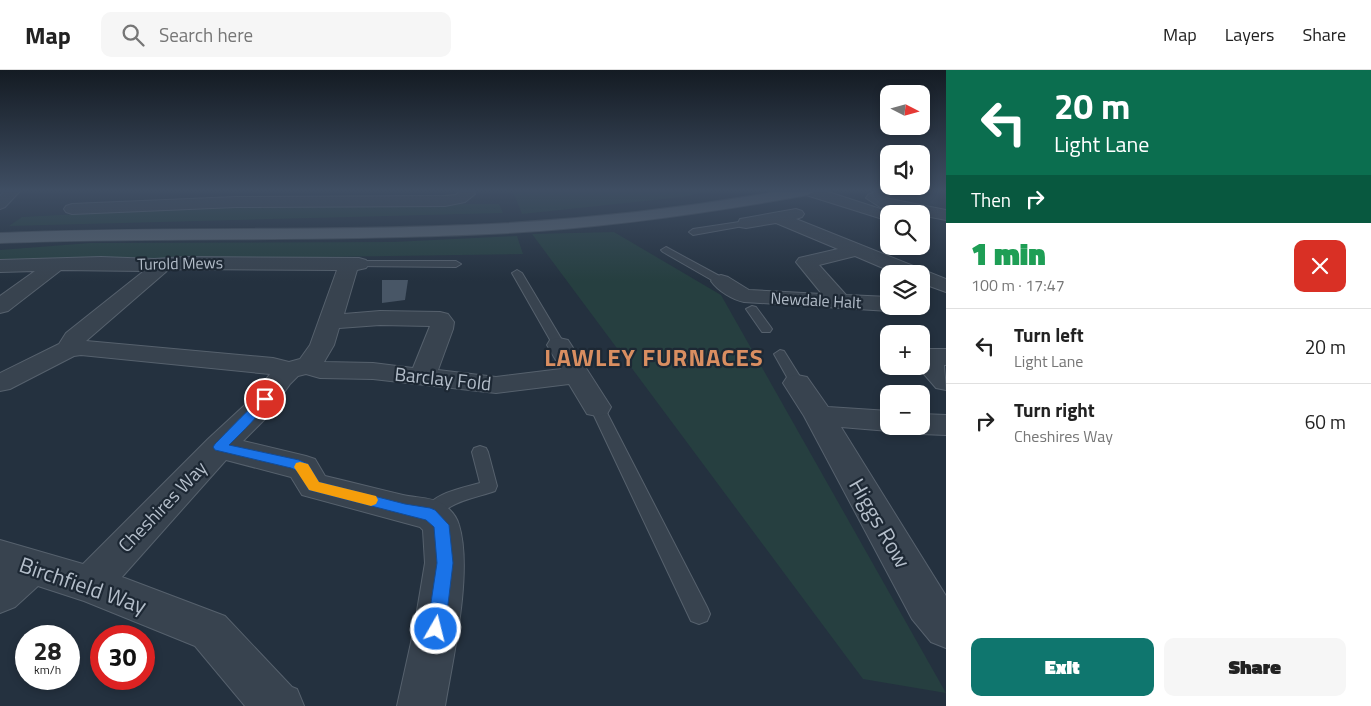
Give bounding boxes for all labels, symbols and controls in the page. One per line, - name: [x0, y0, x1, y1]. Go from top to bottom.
- search box: [101, 12, 451, 57]
- text: Map: [25, 17, 71, 53]
- text: Search here: [159, 20, 253, 49]
- icon: search: [119, 21, 147, 49]
- text: Map: [1163, 21, 1197, 48]
- text: Layers: [1225, 21, 1274, 48]
- text: Share: [1302, 21, 1346, 48]
- text: 20 m: [1054, 79, 1130, 133]
- north arrow: [880, 85, 930, 135]
- map controls: [880, 85, 930, 435]
- icon: left: [971, 90, 1036, 155]
- text: Light Lane: [1054, 127, 1149, 161]
- button: sound: [880, 145, 930, 195]
- text: Then: [971, 185, 1011, 214]
- icon: right: [1021, 185, 1049, 213]
- button: search: [880, 205, 930, 255]
- text: 1 min: [971, 231, 1046, 277]
- button: close: [1294, 240, 1346, 292]
- street label: Turold Mews: [137, 250, 223, 276]
- button: layers: [880, 265, 930, 315]
- text: 100 m · 17:47: [971, 273, 1065, 297]
- street label: Newdale Halt: [770, 286, 862, 314]
- text: Turn left: [1014, 320, 1084, 349]
- button: +: [880, 325, 930, 375]
- icon: left: [971, 332, 999, 360]
- text: 20 m: [1305, 332, 1346, 361]
- district label: LAWLEY FURNACES: [544, 339, 764, 375]
- text: Light Lane: [1014, 349, 1083, 373]
- street label: Barclay Fold: [393, 359, 493, 397]
- pin: [244, 378, 286, 420]
- icon: arrive: [251, 385, 279, 413]
- button: −: [880, 385, 930, 435]
- text: Turn right: [1014, 395, 1095, 424]
- icon: right: [971, 407, 999, 435]
- text: 60 m: [1305, 407, 1346, 436]
- text: Cheshires Way: [1014, 424, 1113, 448]
- street label: Cheshires Way: [111, 454, 213, 558]
- street label: Higgs Row: [841, 472, 920, 575]
- street label: Birchfield Way: [15, 547, 152, 623]
- position arrow: [409, 602, 461, 654]
- speed limit sign: 30: [90, 625, 155, 690]
- text: 28: [33, 632, 62, 670]
- button: Exit: [971, 638, 1154, 696]
- button: Share: [1164, 638, 1346, 696]
- text: km/h: [34, 660, 61, 679]

